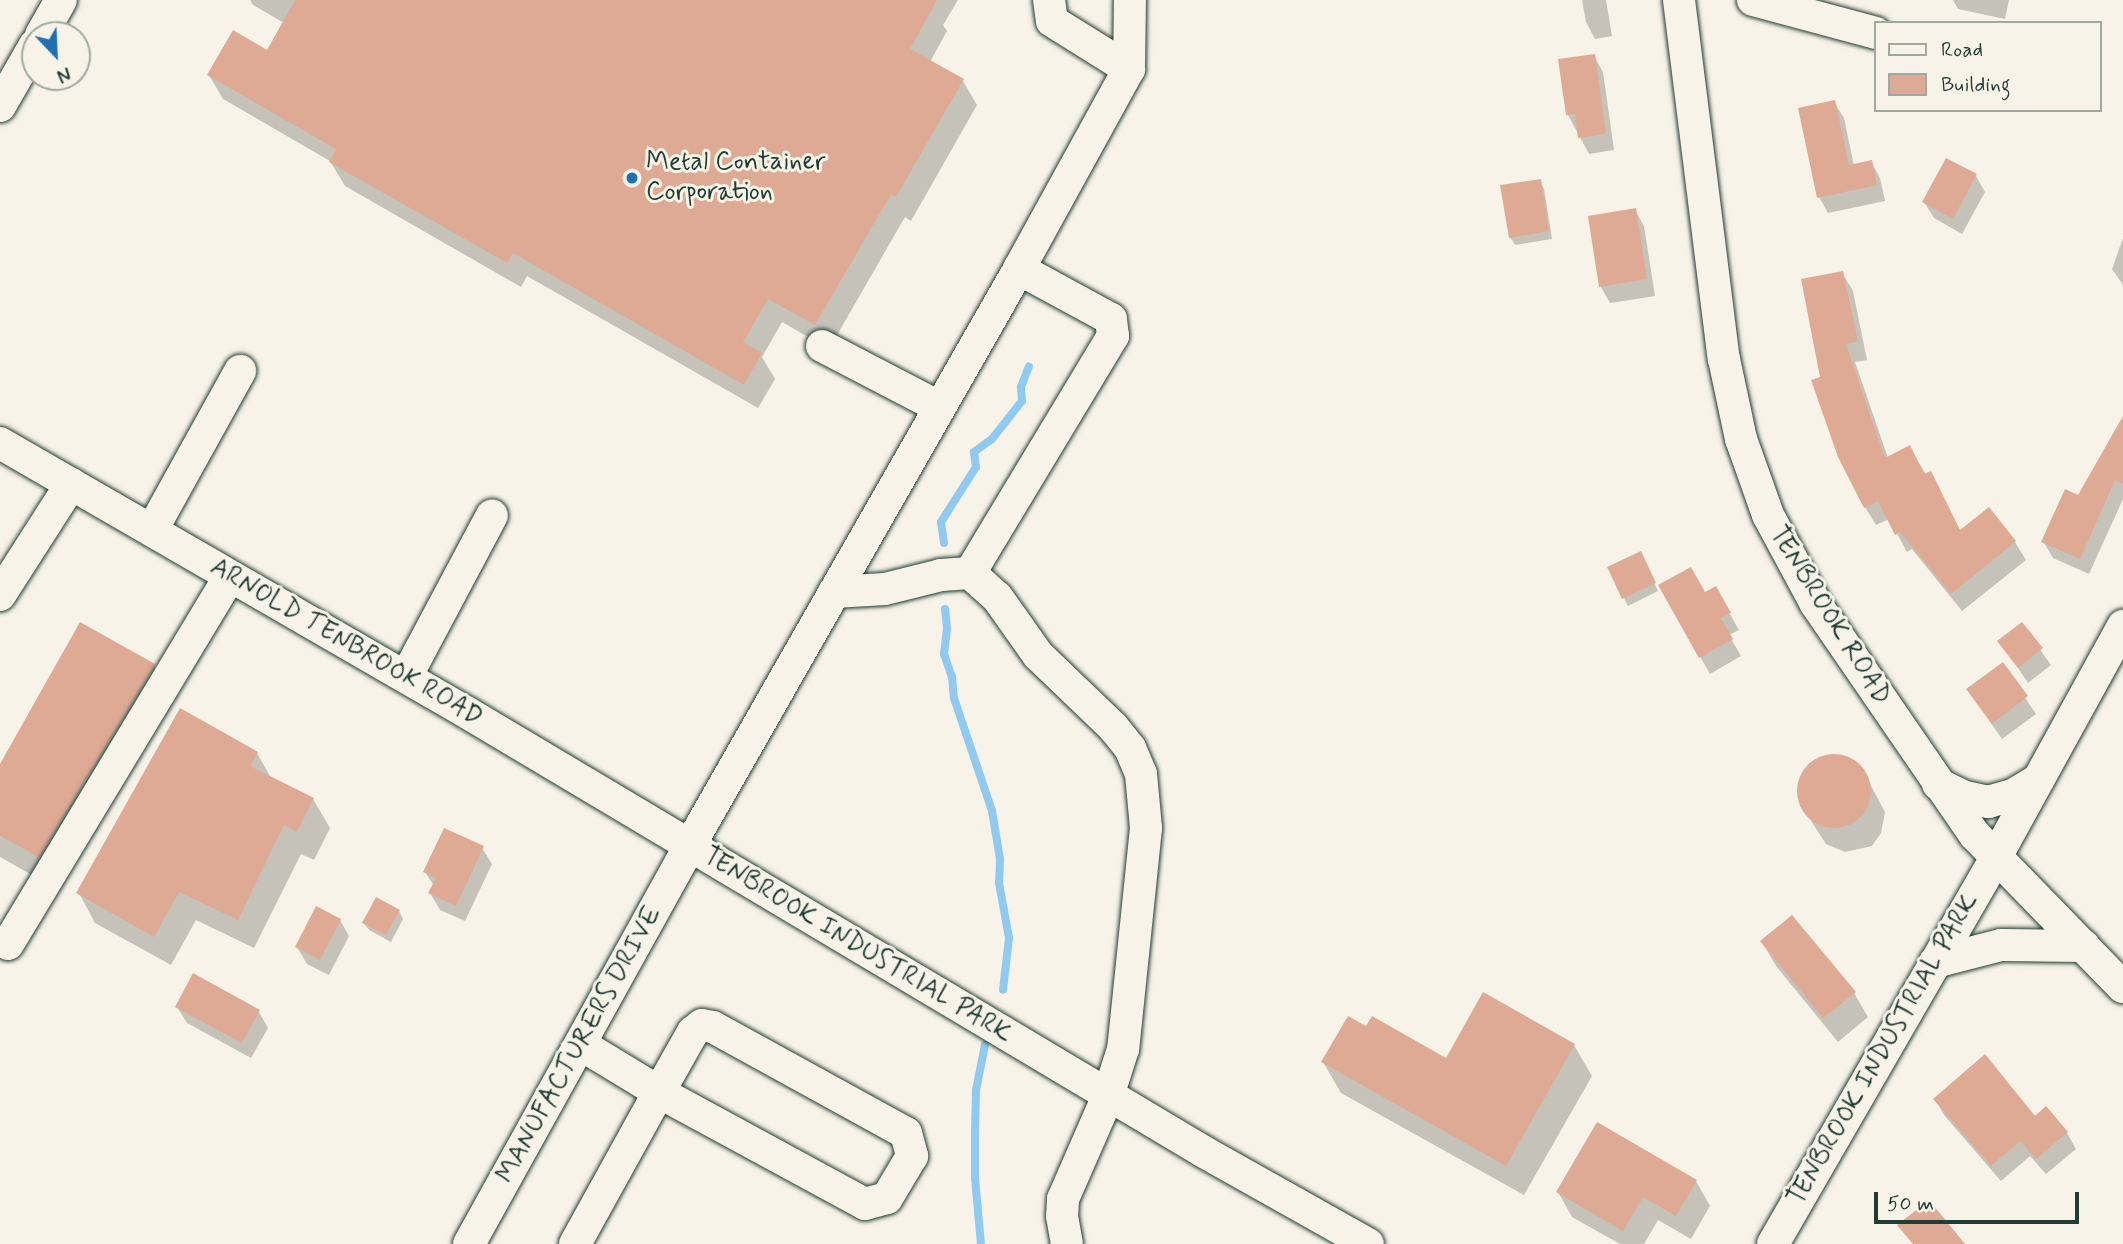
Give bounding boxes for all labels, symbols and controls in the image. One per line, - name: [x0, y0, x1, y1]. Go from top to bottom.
- north arrow: [21, 21, 91, 91]
- legend: [1874, 21, 2102, 112]
- text: Road: [1941, 36, 1983, 64]
- text: N: [53, 60, 74, 88]
- text: Building: [1941, 71, 2011, 99]
- place label: Metal Container Corporation: [646, 147, 826, 208]
- marker: Metal Container Corporation: [624, 170, 640, 186]
- street label: TENBROOK ROAD: [1762, 522, 1896, 710]
- street label: ARNOLD TENBROOK ROAD: [204, 552, 488, 734]
- street label: TENBROOK INDUSTRIAL PARK: [698, 842, 1016, 1050]
- street label: TENBROOK INDUSTRIAL PARK: [1783, 890, 1985, 1210]
- street label: MANUFACTURERS DRIVE: [490, 900, 670, 1190]
- scale bar: [1878, 1178, 2083, 1222]
- text: 50 m: [1887, 1190, 1934, 1218]

